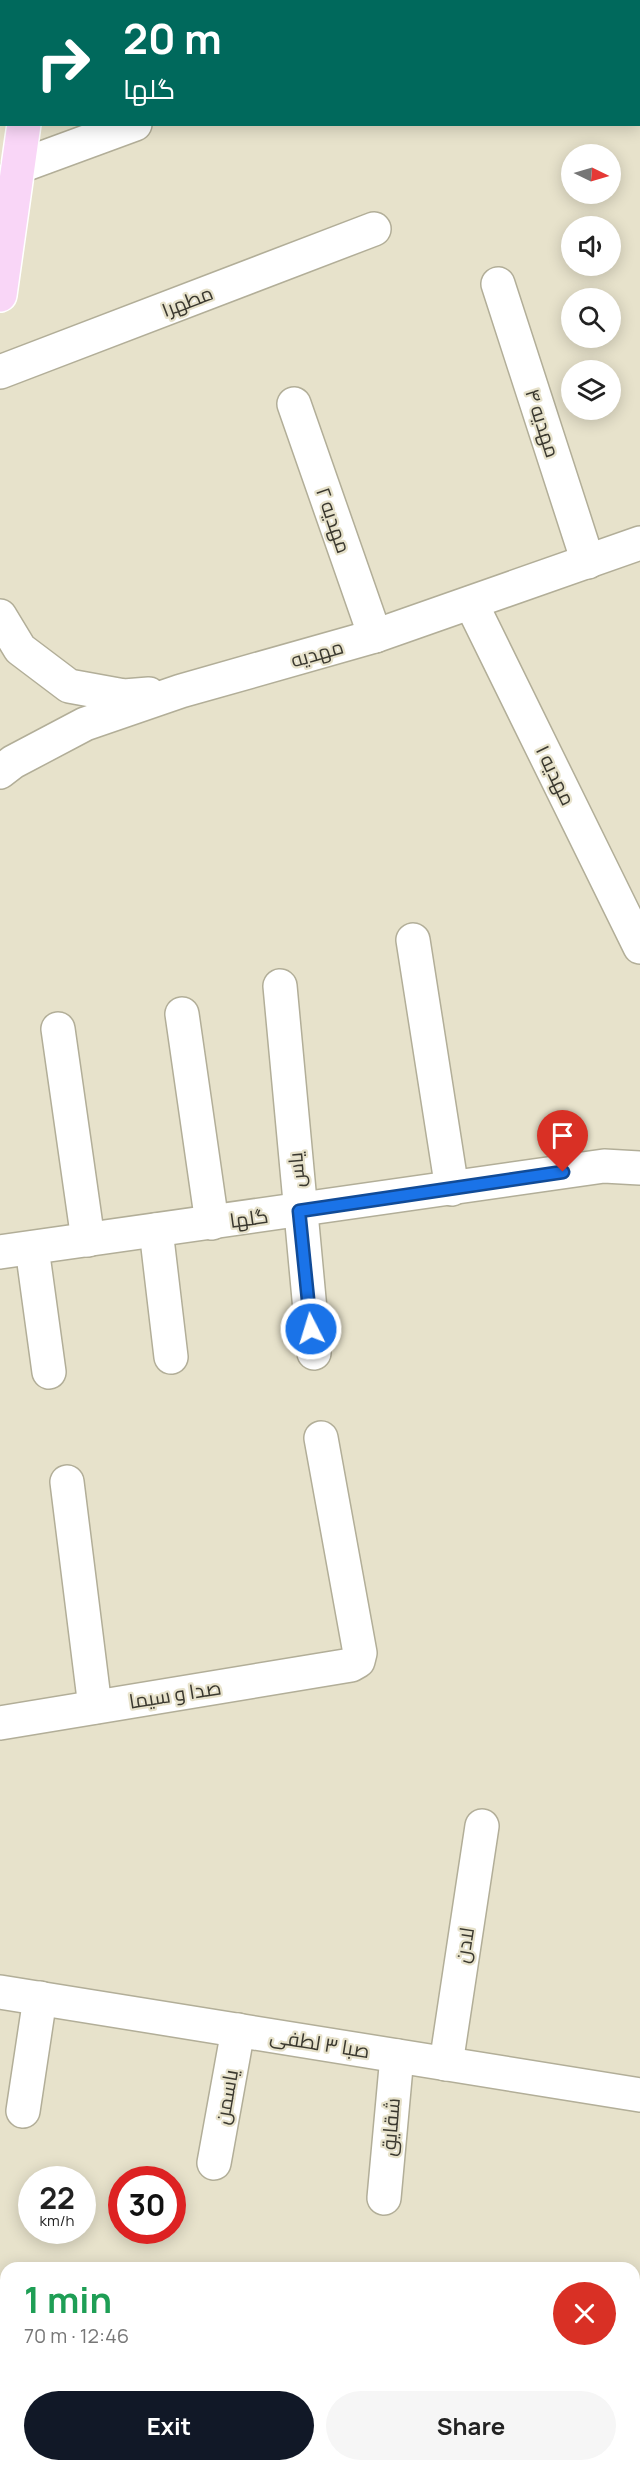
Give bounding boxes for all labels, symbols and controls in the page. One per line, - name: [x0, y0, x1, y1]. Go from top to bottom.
- text: 20 m: [123, 9, 222, 67]
- icon: right: [24, 24, 102, 102]
- text: گلها: [123, 70, 175, 107]
- north arrow: [561, 144, 621, 204]
- map controls: [561, 144, 621, 420]
- button: sound: [561, 216, 621, 276]
- street label: مطهر۱: [157, 279, 217, 323]
- button: search: [561, 288, 621, 348]
- button: layers: [561, 360, 621, 420]
- street label: مهدیه ۴: [519, 385, 567, 461]
- street label: مهدیه ۲: [310, 483, 358, 557]
- street label: مهدیه: [287, 633, 347, 673]
- street label: مهدیه ۱: [530, 740, 582, 810]
- pin: [537, 1110, 588, 1172]
- icon: arrive: [546, 1119, 579, 1152]
- street label: یاس: [281, 1151, 311, 1189]
- street label: گلها: [228, 1202, 270, 1234]
- position arrow: [279, 1297, 343, 1361]
- street label: صدا و سیما: [127, 1673, 223, 1715]
- street label: لادن: [448, 1925, 480, 1965]
- street label: صبا ۳ لطفی: [268, 2022, 372, 2064]
- street label: یاسمن: [208, 2067, 244, 2127]
- street label: شقایق: [374, 2097, 406, 2157]
- speed limit sign: 30: [108, 2166, 186, 2244]
- text: 22: [39, 2177, 75, 2218]
- text: km/h: [40, 2210, 74, 2231]
- text: 1 min: [24, 2275, 112, 2324]
- button: close: [553, 2282, 616, 2345]
- text: 70 m · 12:46: [24, 2322, 129, 2349]
- button: Exit: [24, 2391, 314, 2460]
- button: Share: [326, 2391, 616, 2460]

